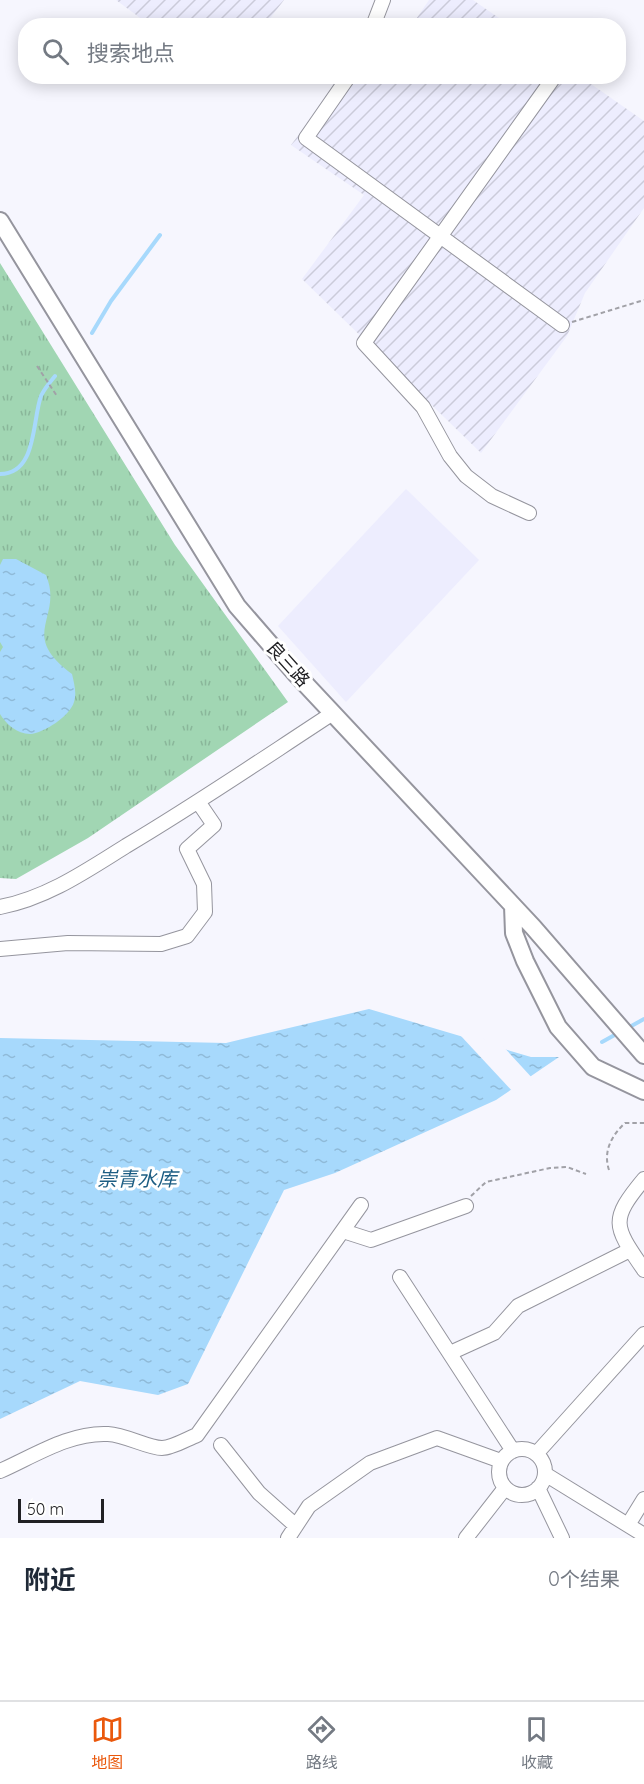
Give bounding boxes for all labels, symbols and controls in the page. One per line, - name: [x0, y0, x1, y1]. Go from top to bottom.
- search box: [18, 18, 626, 84]
- icon: search: [39, 35, 72, 68]
- text: 搜索地点: [87, 39, 175, 67]
- street label: 良三路: [262, 636, 315, 691]
- water label: 崇青水库: [97, 1166, 180, 1191]
- scale bar: [18, 1496, 104, 1524]
- text: 50 m: [27, 1499, 64, 1519]
- text: 附近: [24, 1563, 76, 1596]
- text: 0个结果: [548, 1566, 620, 1591]
- tab: 地图: [91, 1713, 124, 1773]
- tab: 路线: [305, 1713, 338, 1773]
- tab: 收藏: [520, 1713, 553, 1773]

